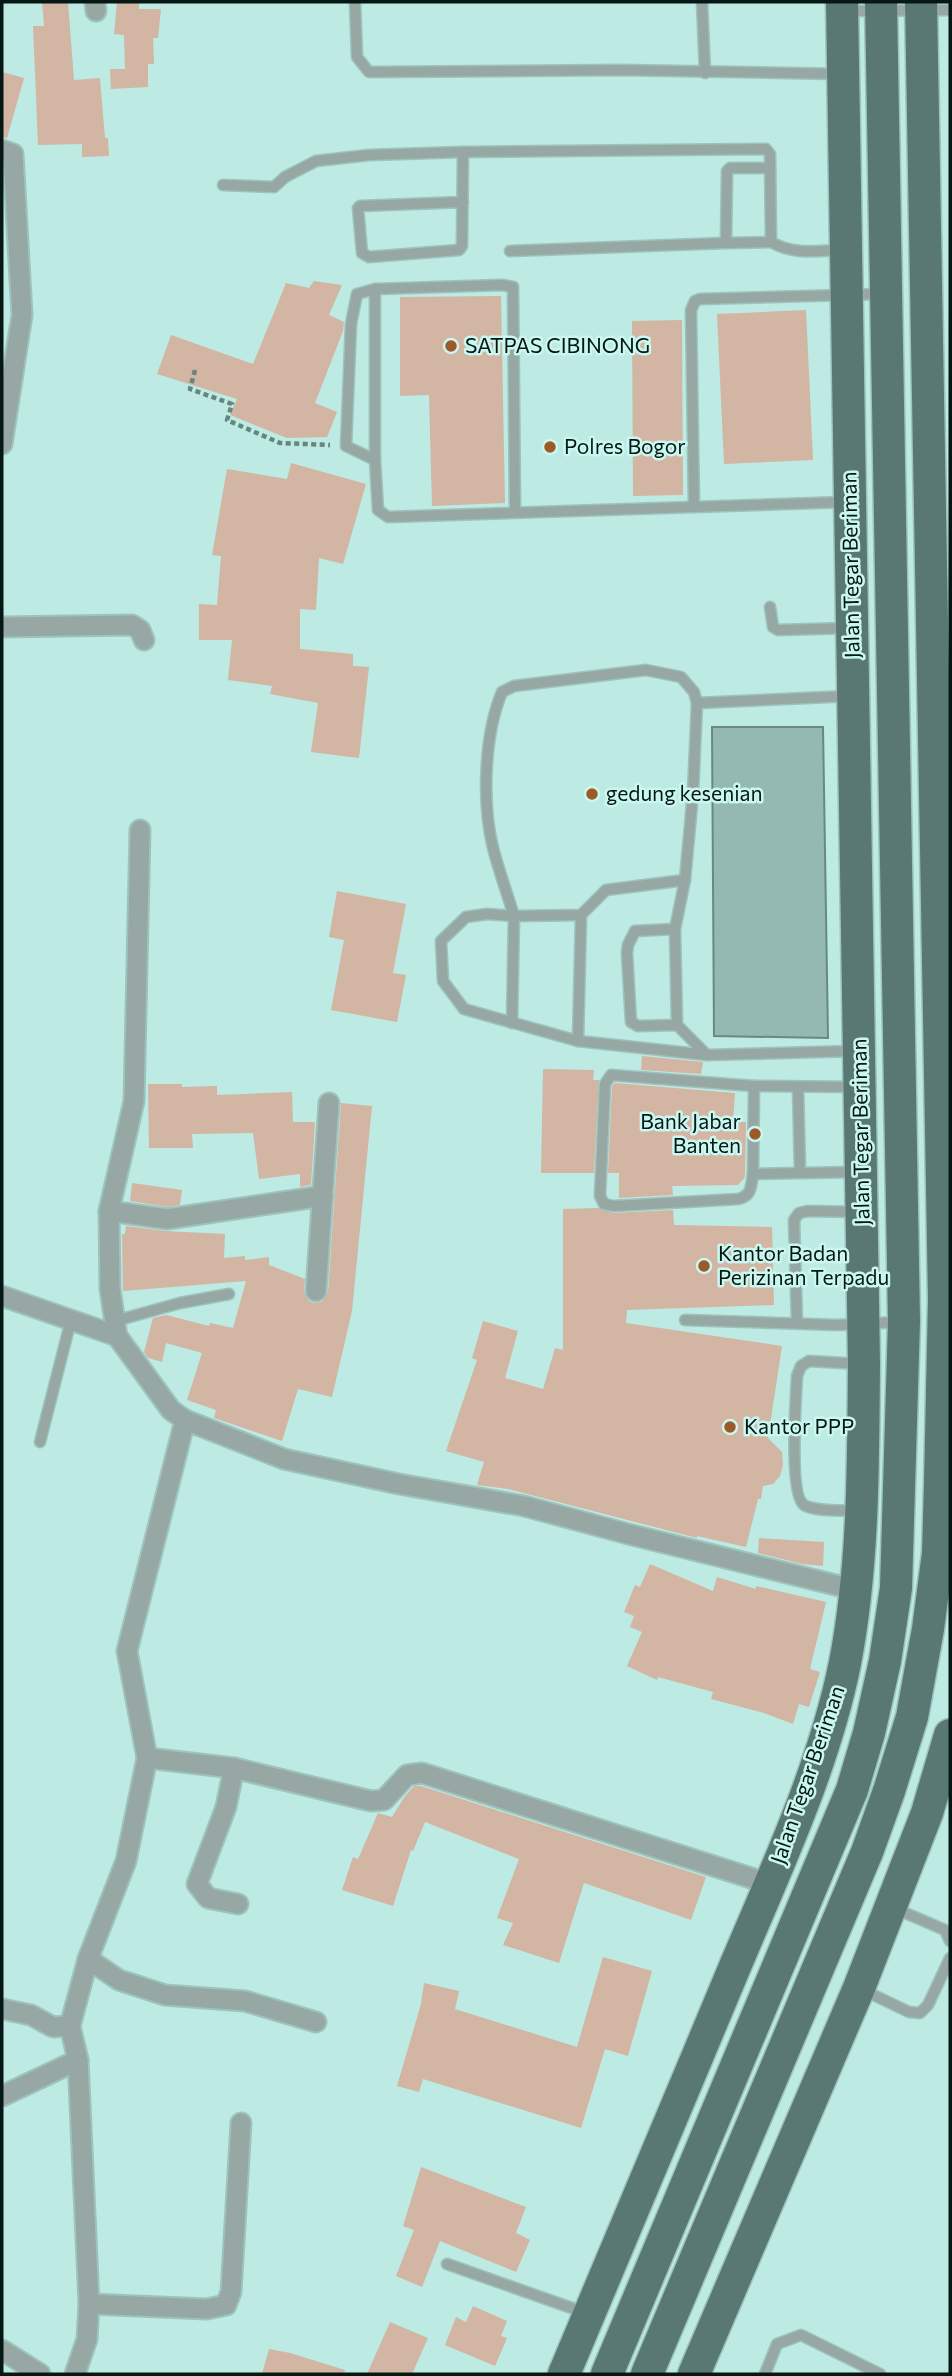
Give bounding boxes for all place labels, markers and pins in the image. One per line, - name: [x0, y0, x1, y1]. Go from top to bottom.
- place label: SATPAS CIBINONG: [465, 332, 650, 357]
- marker: SATPAS CIBINONG: [443, 338, 459, 354]
- place label: Polres Bogor: [564, 433, 686, 458]
- marker: Polres Bogor: [542, 439, 558, 455]
- place label: gedung kesenian: [606, 780, 763, 805]
- marker: gedung kesenian: [584, 786, 600, 802]
- place label: Bank Jabar Banten: [640, 1108, 741, 1157]
- marker: Bank Jabar Banten: [747, 1126, 763, 1142]
- place label: Kantor Badan Perizinan Terpadu: [718, 1240, 889, 1289]
- marker: Kantor Badan Perizinan Terpadu: [696, 1258, 712, 1274]
- place label: Kantor PPP: [744, 1413, 854, 1438]
- marker: Kantor PPP: [722, 1419, 738, 1435]

